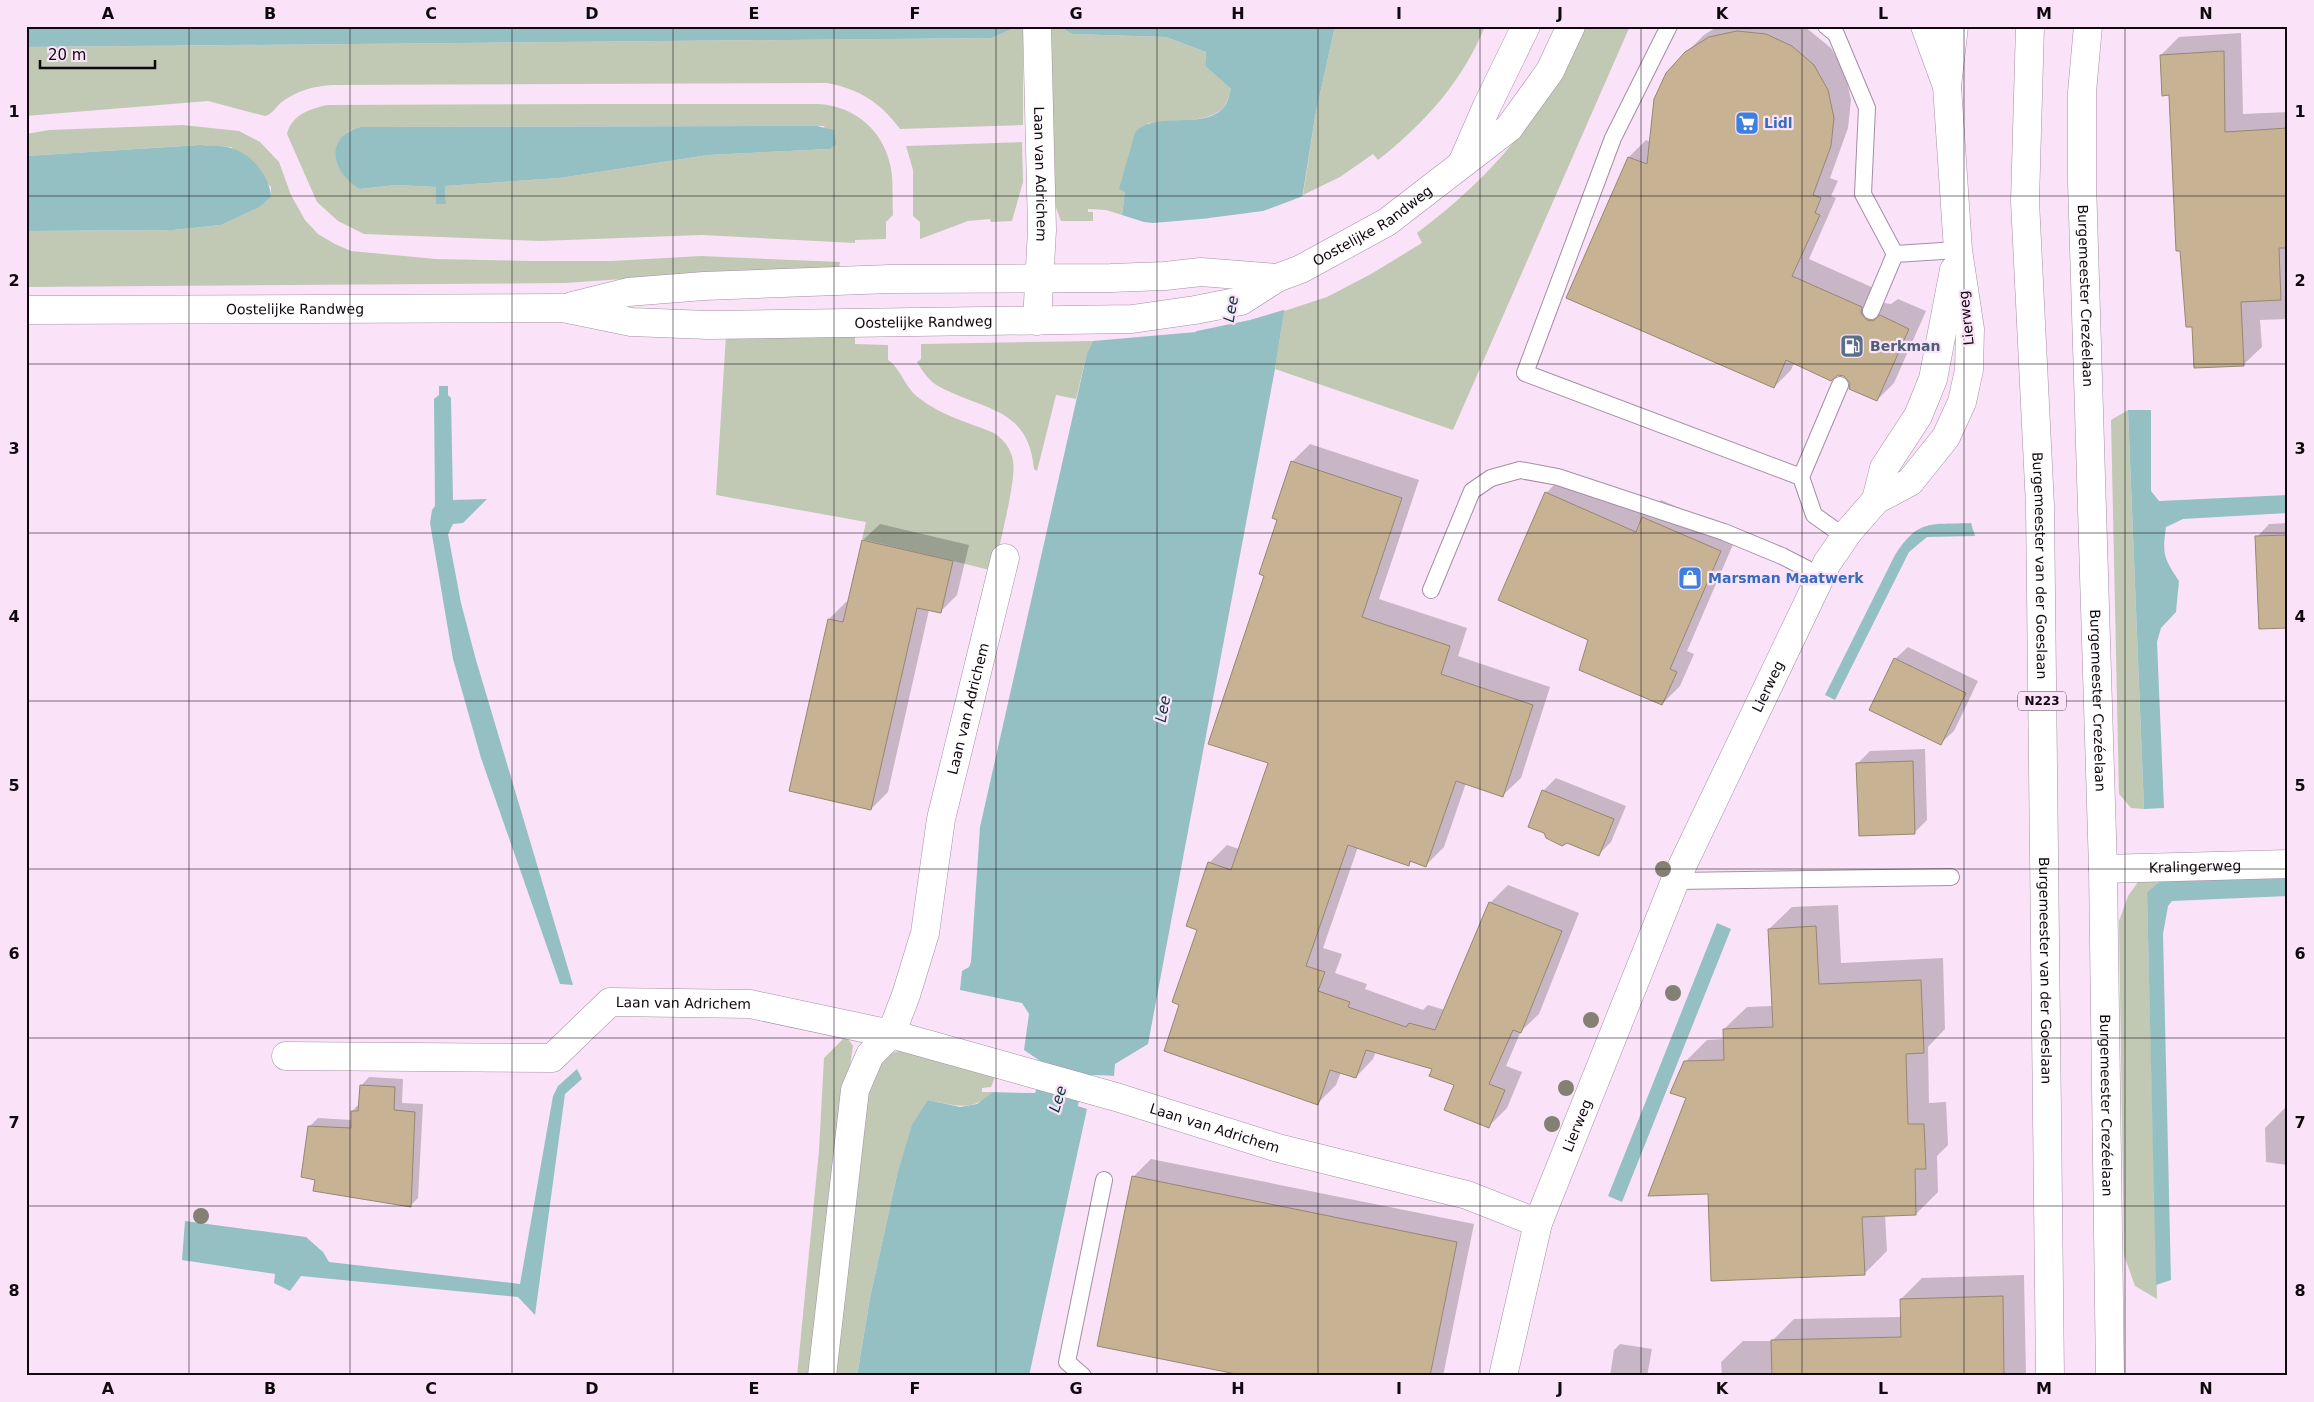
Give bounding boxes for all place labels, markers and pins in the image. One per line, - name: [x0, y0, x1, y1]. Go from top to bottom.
- supermarket icon: Lidl: [1734, 110, 1760, 136]
- place label: Lidl: [1764, 115, 1793, 131]
- fuel station icon: Berkman: [1839, 333, 1865, 359]
- place label: Berkman: [1870, 338, 1940, 354]
- shop icon: Marsman Maatwerk: [1677, 565, 1703, 591]
- place label: Marsman Maatwerk: [1708, 570, 1864, 586]

